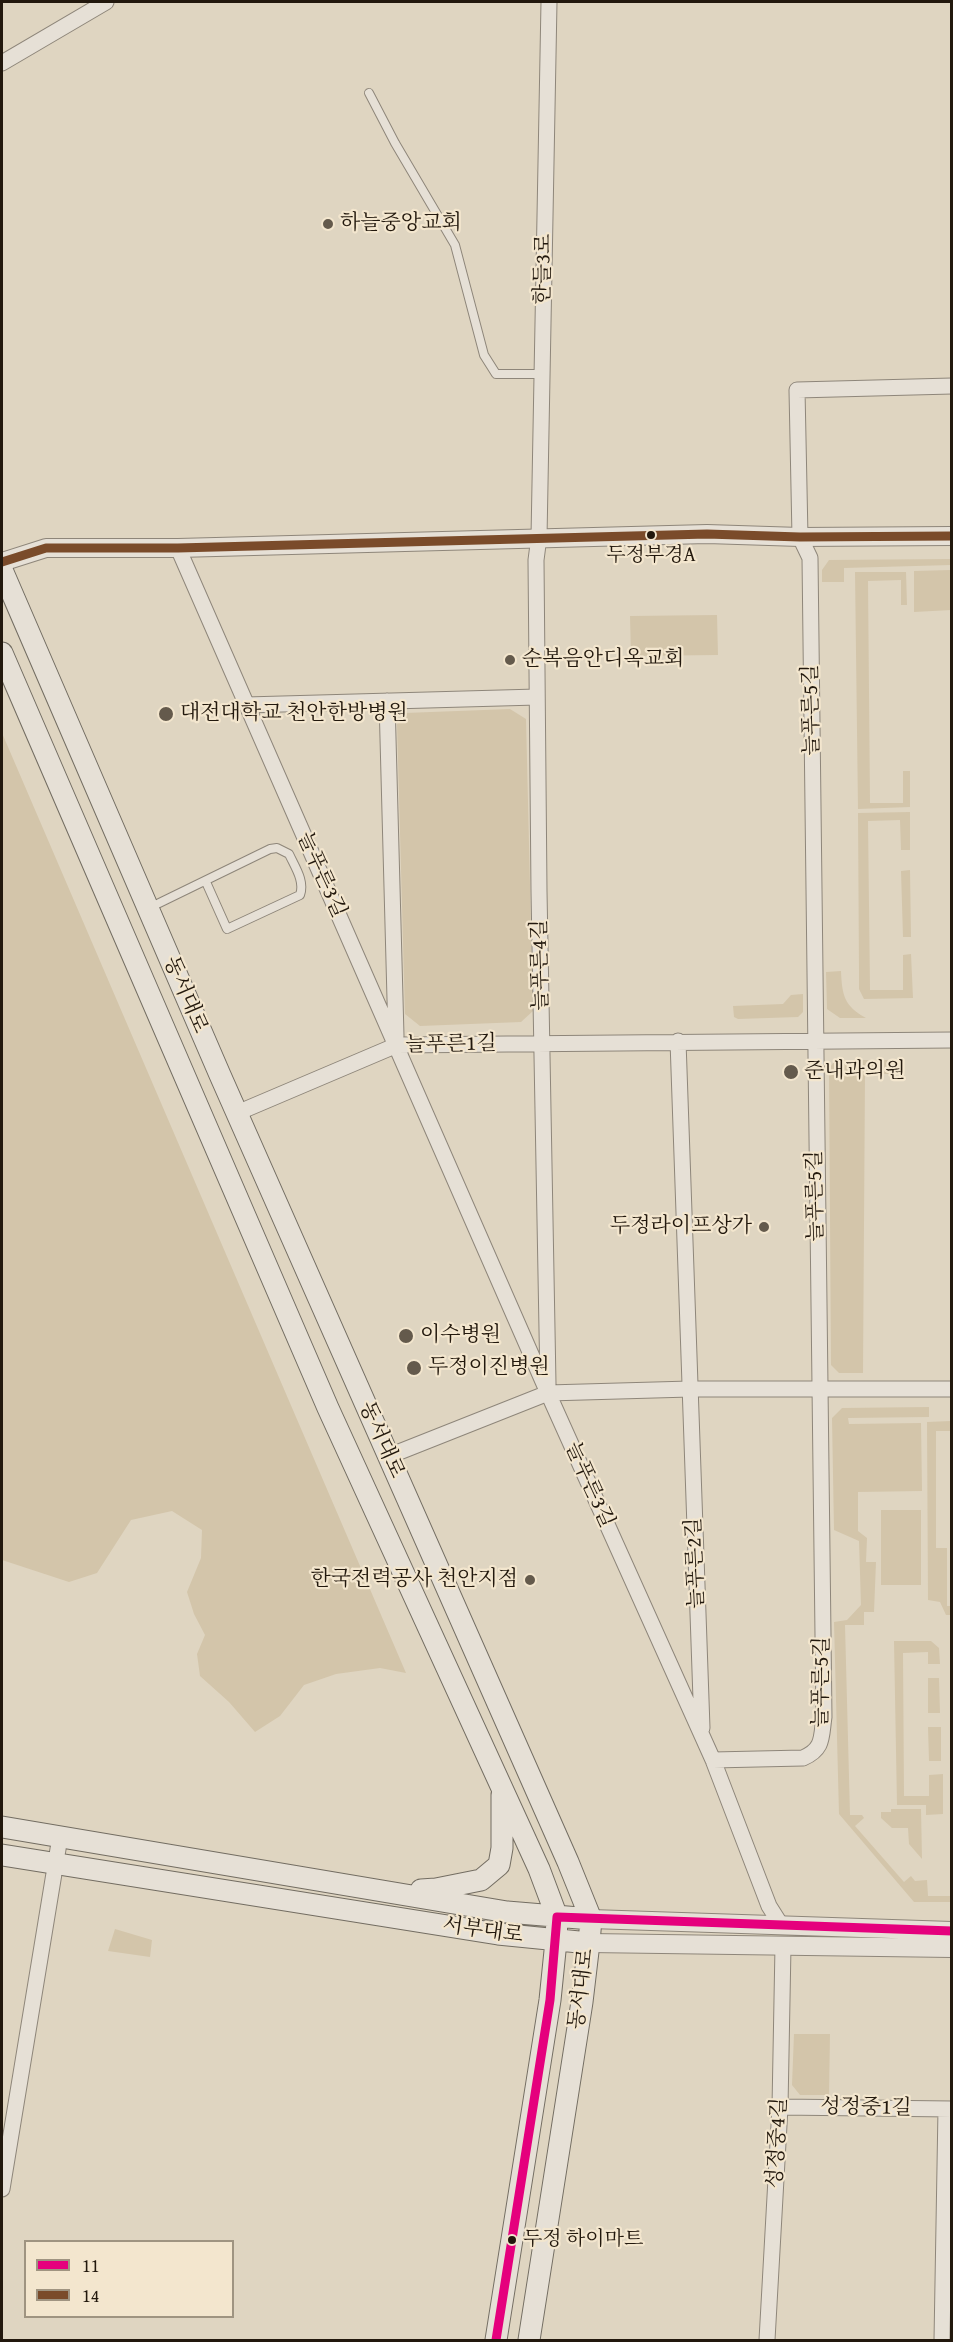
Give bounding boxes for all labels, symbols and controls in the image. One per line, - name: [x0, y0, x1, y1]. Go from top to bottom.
- place label: 하늘중앙교회: [340, 211, 462, 237]
- marker: 하늘중앙교회: [321, 217, 335, 231]
- street label: 한들3로: [531, 233, 557, 305]
- marker: 두정부경A: [645, 529, 657, 541]
- place label: 두정부경A: [606, 544, 696, 568]
- place label: 순복음안디옥교회: [522, 647, 684, 673]
- marker: 순복음안디옥교회: [503, 653, 517, 667]
- street label: 늘푸른5길: [799, 664, 825, 756]
- place label: 대전대학교 천안한방병원: [180, 701, 408, 727]
- marker: 대전대학교 천안한방병원: [157, 705, 175, 723]
- street label: 늘푸른3길: [291, 828, 351, 922]
- street label: 늘푸른4길: [528, 919, 554, 1011]
- street label: 동서대로: [158, 953, 212, 1037]
- street label: 늘푸른1길: [405, 1032, 497, 1058]
- place label: 준내과의원: [804, 1059, 905, 1085]
- marker: 준내과의원: [782, 1063, 800, 1081]
- street label: 늘푸른5길: [803, 1150, 829, 1242]
- place label: 두정라이프상가: [610, 1214, 752, 1240]
- marker: 두정라이프상가: [757, 1220, 771, 1234]
- place label: 이수병원: [420, 1323, 501, 1349]
- marker: 이수병원: [397, 1327, 415, 1345]
- place label: 두정이진병원: [428, 1355, 550, 1381]
- marker: 두정이진병원: [405, 1359, 423, 1377]
- street label: 동서대로: [353, 1398, 409, 1482]
- street label: 늘푸른3길: [559, 1438, 619, 1532]
- street label: 늘푸른2길: [682, 1517, 710, 1609]
- place label: 한국전력공사 천안지점: [311, 1567, 518, 1593]
- marker: 한국전력공사 천안지점: [523, 1573, 537, 1587]
- street label: 늘푸른5길: [809, 1636, 835, 1728]
- street label: 서부대로: [441, 1913, 525, 1949]
- street label: 동서대로: [565, 1947, 599, 2031]
- street label: 성정중1길: [820, 2095, 912, 2121]
- street label: 성정중4길: [763, 2097, 793, 2189]
- place label: 두정 하이마트: [523, 2228, 643, 2252]
- marker: 두정 하이마트: [506, 2234, 518, 2246]
- legend: [24, 2240, 234, 2318]
- text: 11: [82, 2252, 99, 2279]
- text: 14: [82, 2282, 99, 2309]

